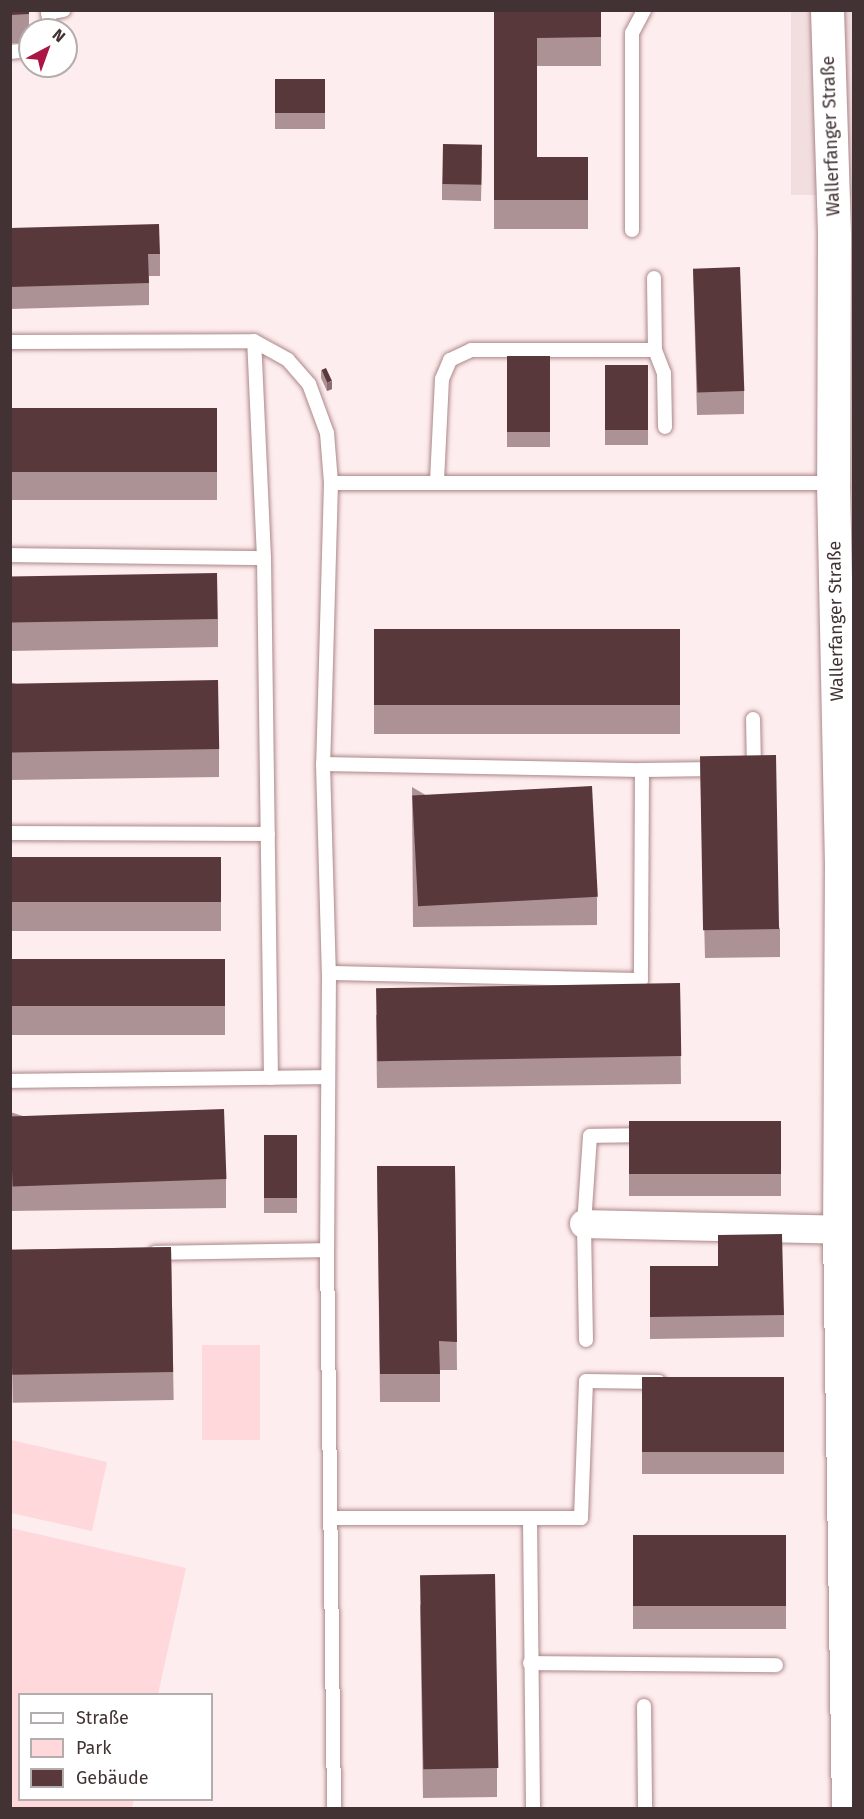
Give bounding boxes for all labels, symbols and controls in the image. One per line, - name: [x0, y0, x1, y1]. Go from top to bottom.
- north arrow: [18, 18, 78, 78]
- text: N: [49, 25, 69, 46]
- street label: Wallerfanger Straße: [817, 55, 845, 217]
- street label: Wallerfanger Straße: [824, 541, 848, 701]
- legend: [18, 1693, 213, 1801]
- text: Straße: [76, 1707, 129, 1729]
- text: Park: [76, 1737, 111, 1759]
- text: Gebäude: [76, 1767, 149, 1789]

